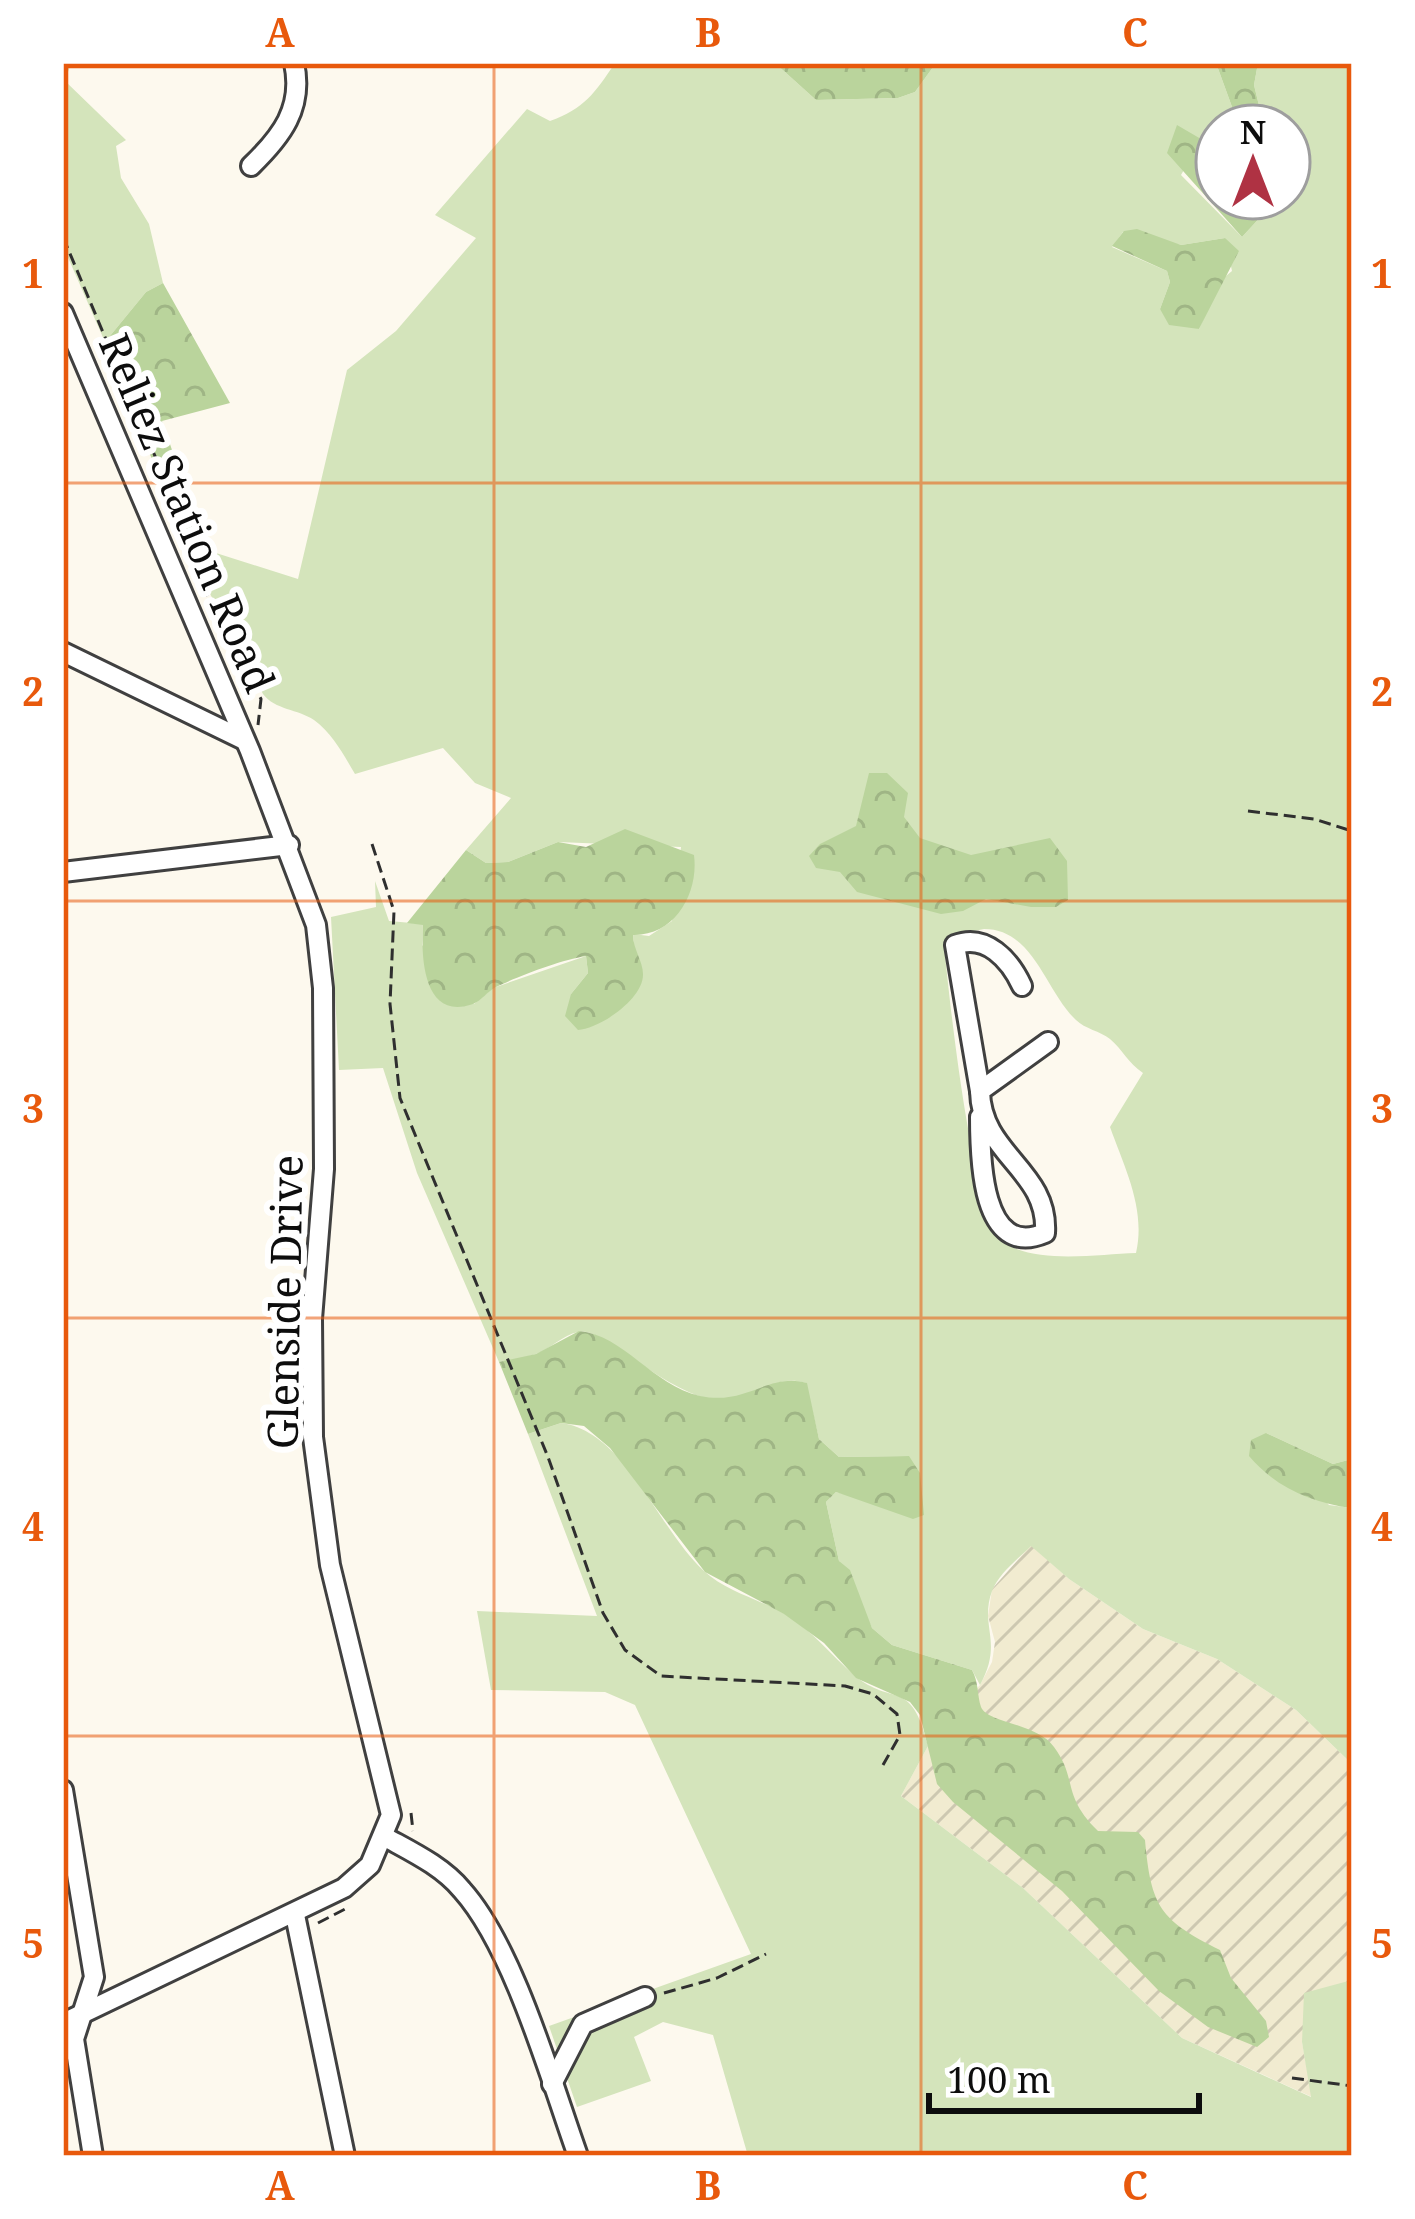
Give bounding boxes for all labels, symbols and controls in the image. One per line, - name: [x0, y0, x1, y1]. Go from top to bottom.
- text: A: [265, 5, 295, 58]
- text: B: [695, 5, 721, 58]
- text: C: [1122, 5, 1148, 58]
- north arrow: [1193, 102, 1313, 222]
- text: N: [1240, 109, 1266, 154]
- text: 1: [22, 246, 44, 299]
- text: 1: [1371, 246, 1393, 299]
- street label: Reliez Station Road: [87, 324, 290, 701]
- text: 2: [22, 664, 44, 717]
- text: 2: [1371, 664, 1393, 717]
- text: 3: [22, 1081, 44, 1134]
- text: 3: [1371, 1081, 1393, 1134]
- street label: Glenside Drive: [252, 1154, 315, 1450]
- text: 4: [22, 1499, 44, 1552]
- text: 4: [1371, 1499, 1393, 1552]
- text: 5: [22, 1916, 44, 1969]
- text: 5: [1371, 1916, 1393, 1969]
- scale bar: [929, 2039, 1199, 2113]
- text: 100 m: [947, 2055, 1051, 2104]
- text: A: [265, 2158, 295, 2211]
- text: B: [695, 2158, 721, 2211]
- text: C: [1122, 2158, 1148, 2211]

